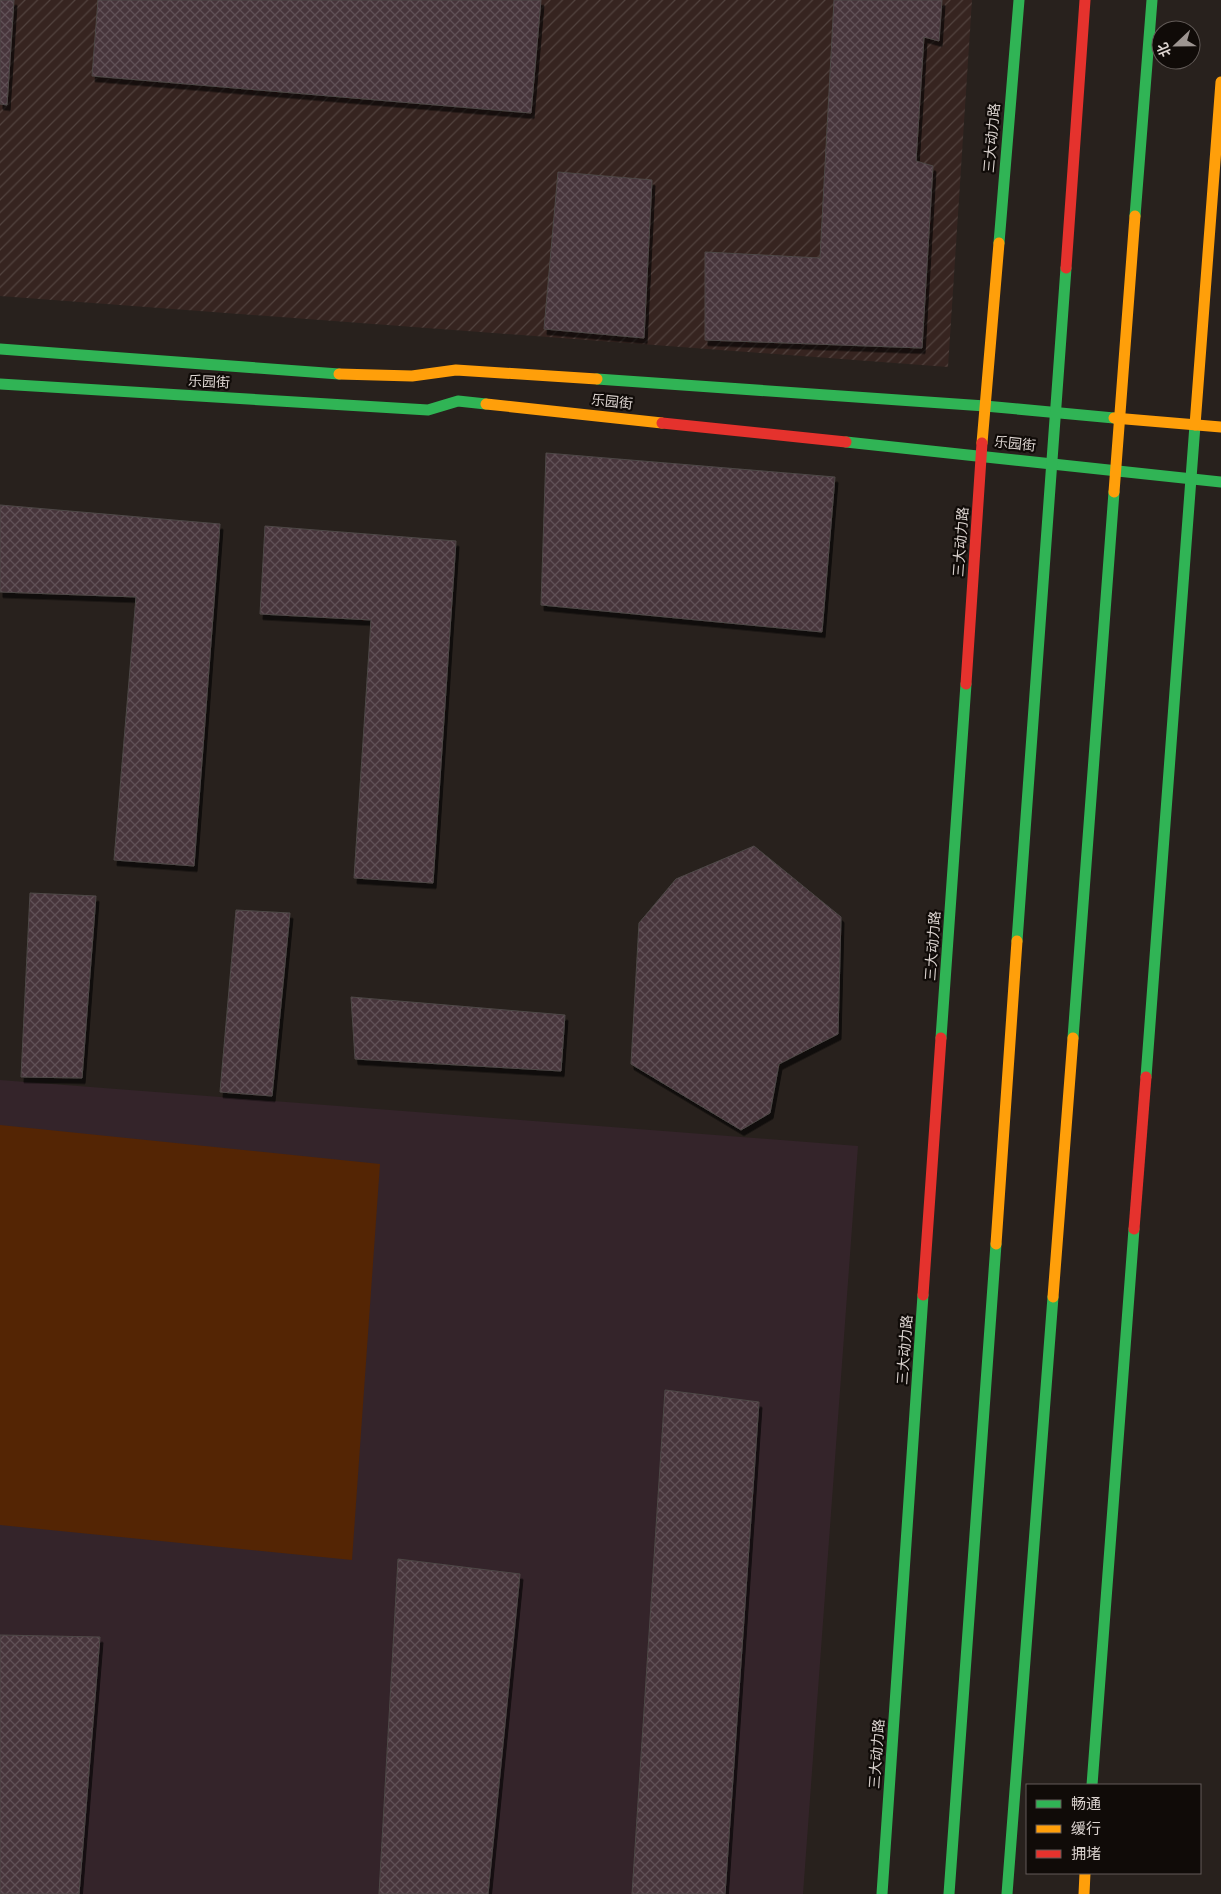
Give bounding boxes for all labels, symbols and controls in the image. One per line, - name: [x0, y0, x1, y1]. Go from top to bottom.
- north arrow: [1151, 20, 1201, 70]
- text: 北: [1154, 40, 1175, 59]
- street label: 三大动力路: [980, 102, 1004, 174]
- street label: 乐园街: [188, 372, 230, 392]
- street label: 乐园街: [590, 391, 634, 413]
- street label: 乐园街: [993, 433, 1037, 455]
- street label: 三大动力路: [950, 506, 972, 578]
- street label: 三大动力路: [922, 910, 944, 982]
- street label: 三大动力路: [894, 1314, 916, 1386]
- street label: 三大动力路: [866, 1718, 888, 1790]
- legend: [1026, 1784, 1201, 1874]
- text: 畅通: [1071, 1795, 1101, 1813]
- text: 缓行: [1071, 1820, 1101, 1838]
- text: 拥堵: [1071, 1845, 1101, 1863]

